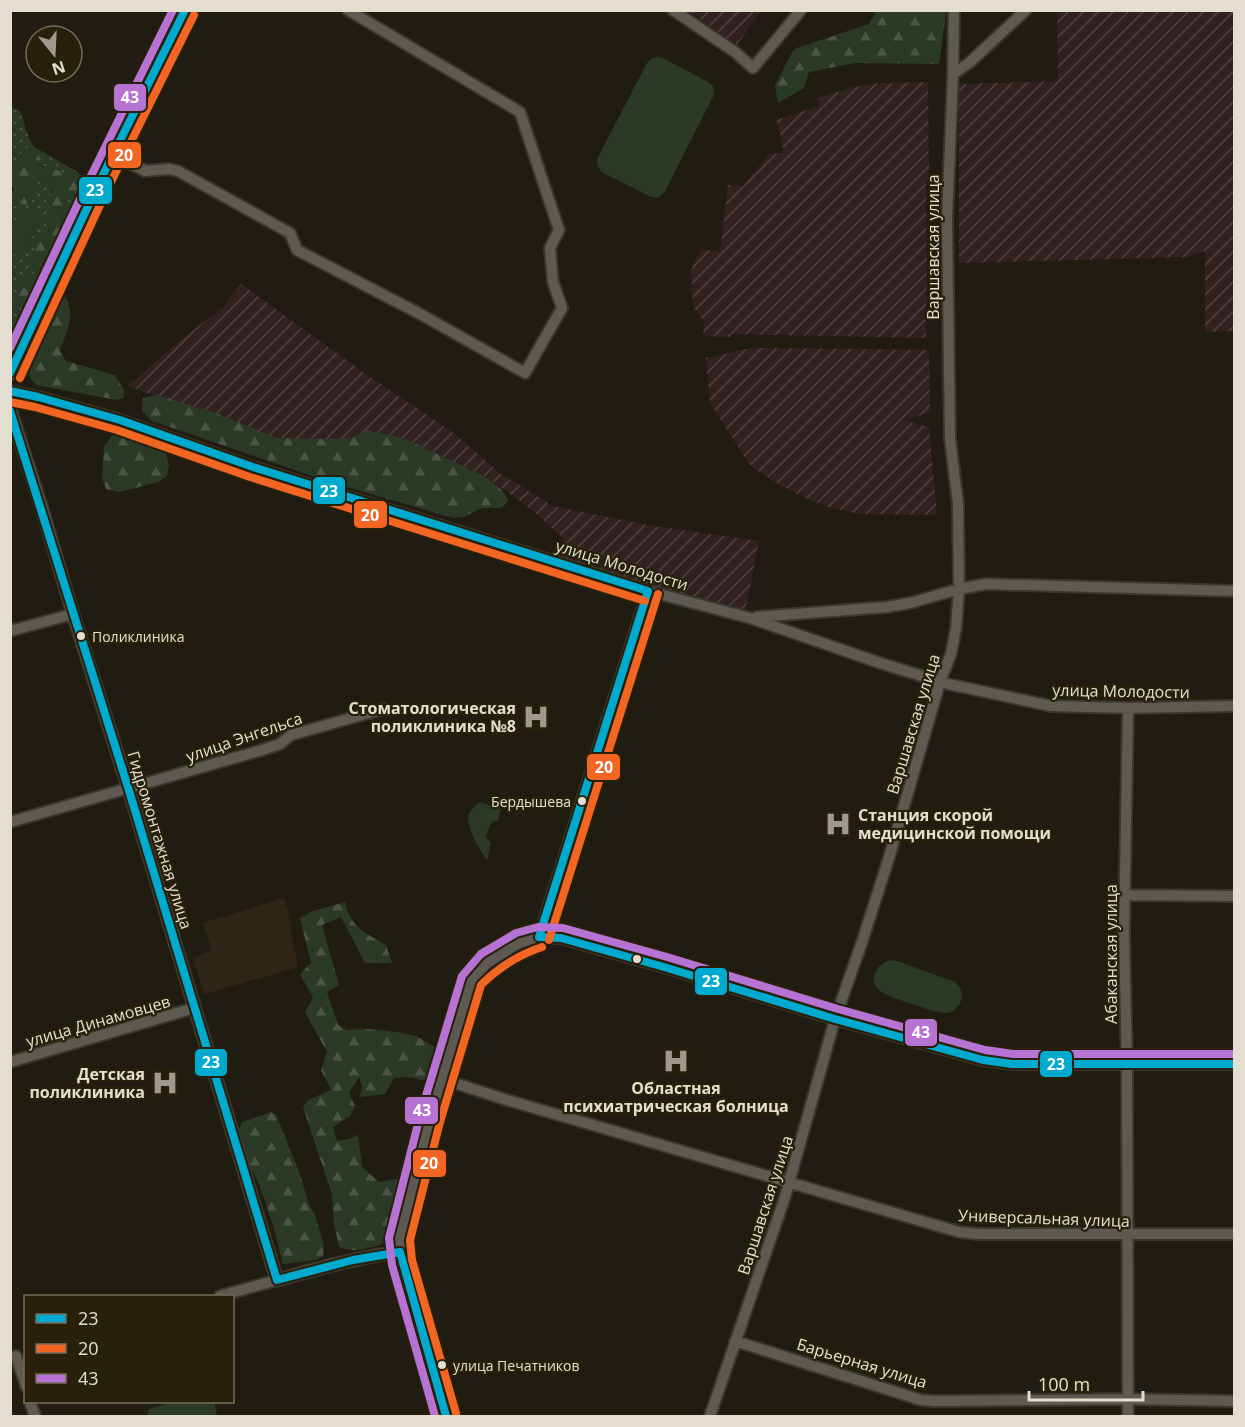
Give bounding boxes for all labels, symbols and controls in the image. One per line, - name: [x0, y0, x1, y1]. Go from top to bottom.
- north arrow: [24, 24, 84, 84]
- text: N: [49, 56, 68, 81]
- line badge: 43: [113, 83, 147, 112]
- text: 43: [121, 86, 139, 108]
- line badge: 20: [107, 141, 142, 169]
- text: 20: [115, 144, 133, 166]
- street label: Варшавская улица: [922, 174, 944, 320]
- line badge: 23: [78, 176, 113, 205]
- text: 23: [86, 179, 104, 201]
- line badge: 23: [312, 476, 346, 505]
- text: 23: [320, 480, 338, 502]
- line badge: 20: [353, 500, 388, 529]
- text: 20: [361, 504, 379, 526]
- street label: улица Молодости: [553, 534, 691, 596]
- place label: Поликлиника: [92, 627, 184, 646]
- marker: Поликлиника: [75, 630, 87, 642]
- street label: Варшавская улица: [881, 651, 945, 797]
- street label: улица Молодости: [1052, 679, 1190, 703]
- place label: Стоматологическая поликлиника №8: [348, 697, 516, 737]
- hospital icon: Стоматологическая поликлиника №8: [521, 702, 551, 732]
- street label: улица Энгельса: [183, 707, 305, 767]
- street label: Гидромонтажная улица: [122, 748, 198, 932]
- line badge: 20: [586, 753, 621, 781]
- text: 20: [595, 756, 613, 778]
- place label: Бердышева: [491, 792, 571, 811]
- marker: Бердышева: [576, 795, 588, 807]
- place label: Станция скорой медицинской помощи: [858, 804, 1051, 844]
- hospital icon: Станция скорой медицинской помощи: [823, 809, 853, 839]
- street label: Абаканская улица: [1100, 884, 1122, 1024]
- unlabelled marker: [631, 953, 643, 965]
- line badge: 23: [694, 967, 728, 996]
- text: 23: [702, 970, 720, 992]
- street label: улица Динамовцев: [23, 990, 173, 1052]
- line badge: 43: [904, 1018, 938, 1047]
- text: 43: [912, 1021, 930, 1043]
- hospital icon: Областная психиатрическая болница: [661, 1046, 691, 1076]
- line badge: 23: [194, 1048, 228, 1077]
- line badge: 23: [1039, 1050, 1073, 1078]
- text: 23: [202, 1051, 220, 1073]
- text: 23: [1047, 1053, 1065, 1075]
- place label: Детская поликлиника: [29, 1063, 145, 1103]
- hospital icon: Детская поликлиника: [150, 1068, 180, 1098]
- place label: Областная психиатрическая болница: [563, 1077, 789, 1117]
- line badge: 43: [404, 1096, 439, 1125]
- text: 43: [413, 1099, 431, 1121]
- street label: Варшавская улица: [732, 1132, 798, 1278]
- line badge: 20: [412, 1149, 447, 1178]
- text: 20: [420, 1152, 438, 1174]
- street label: Универсальная улица: [958, 1204, 1130, 1232]
- legend: [24, 1295, 234, 1403]
- text: 23: [78, 1306, 99, 1330]
- street label: Барьерная улица: [794, 1333, 930, 1393]
- text: 20: [78, 1336, 99, 1360]
- place label: улица Печатников: [453, 1356, 579, 1375]
- marker: улица Печатников: [436, 1359, 448, 1371]
- scale bar: [1029, 1364, 1143, 1402]
- text: 43: [78, 1366, 99, 1390]
- text: 100 m: [1038, 1372, 1090, 1396]

